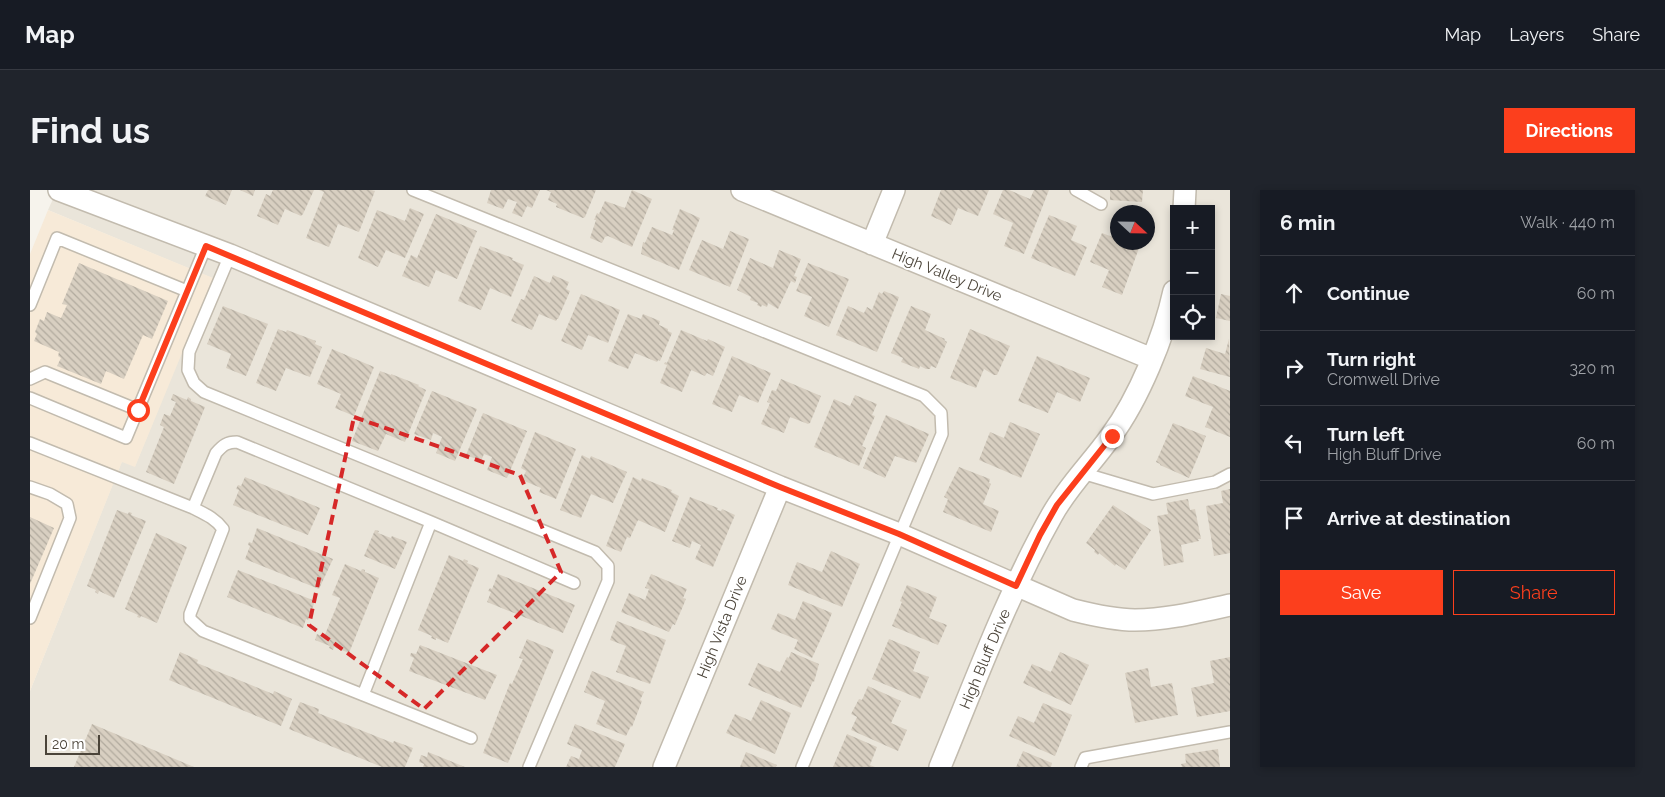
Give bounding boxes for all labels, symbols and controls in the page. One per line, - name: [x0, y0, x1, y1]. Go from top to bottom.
- text: Map: [25, 20, 75, 49]
- text: Map: [1445, 24, 1481, 45]
- text: Layers: [1509, 24, 1564, 45]
- text: Share: [1592, 24, 1640, 45]
- button: Directions: [1504, 108, 1635, 153]
- text: Find us: [30, 110, 150, 151]
- north arrow: [1110, 205, 1155, 250]
- map controls: [1170, 205, 1215, 340]
- button: +: [1170, 205, 1215, 250]
- text: 6 min: [1280, 210, 1335, 235]
- text: Walk · 440 m: [1520, 213, 1615, 232]
- street label: High Valley Drive: [889, 245, 1005, 305]
- button: −: [1170, 250, 1215, 295]
- icon: ahead: [1280, 279, 1308, 307]
- text: Continue: [1327, 282, 1410, 304]
- text: 60 m: [1577, 284, 1615, 303]
- button: locate: [1170, 295, 1215, 340]
- text: Turn right: [1327, 348, 1416, 370]
- icon: right: [1280, 354, 1308, 382]
- text: 320 m: [1570, 359, 1615, 378]
- text: Cromwell Drive: [1327, 370, 1440, 389]
- route start: [127, 399, 150, 422]
- text: Turn left: [1327, 423, 1404, 445]
- route end: [1101, 425, 1124, 448]
- icon: left: [1280, 429, 1308, 457]
- text: 60 m: [1577, 434, 1615, 453]
- text: High Bluff Drive: [1327, 445, 1441, 464]
- icon: arrive: [1280, 504, 1308, 532]
- text: Arrive at destination: [1327, 507, 1511, 529]
- button: Save: [1280, 570, 1443, 615]
- button: Share: [1453, 570, 1615, 615]
- street label: High Vista Drive: [693, 573, 751, 681]
- street label: High Bluff Drive: [956, 606, 1014, 712]
- scale bar: [45, 732, 100, 755]
- text: 20 m: [52, 736, 84, 752]

